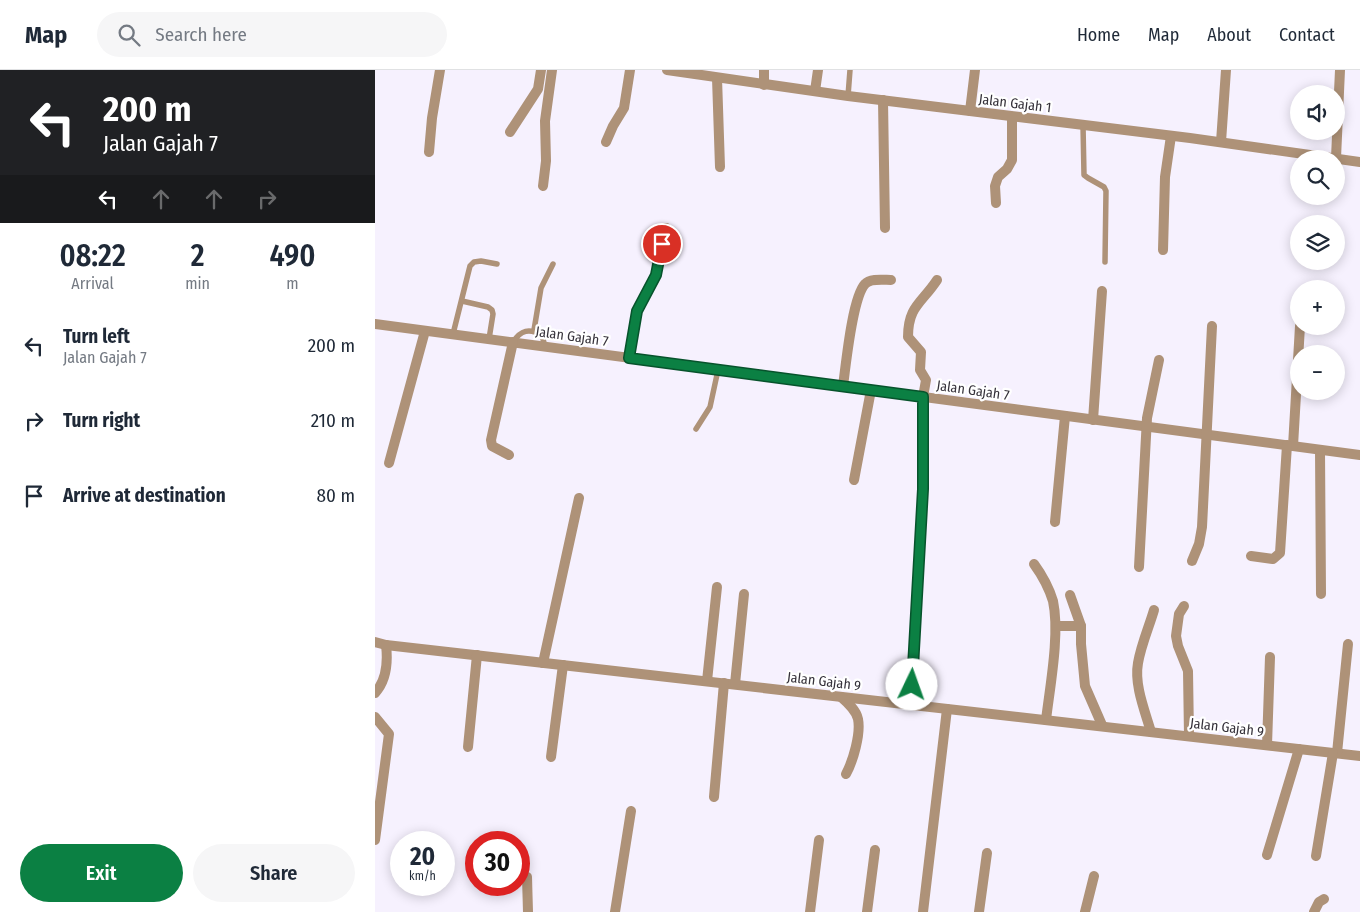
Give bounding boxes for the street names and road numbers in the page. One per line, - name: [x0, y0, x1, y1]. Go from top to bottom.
- street label: Jalan Gajah 1: [978, 91, 1052, 116]
- street label: Jalan Gajah 7: [535, 323, 610, 350]
- street label: Jalan Gajah 7: [936, 377, 1011, 404]
- street label: Jalan Gajah 9: [786, 669, 862, 694]
- street label: Jalan Gajah 9: [1189, 715, 1265, 740]

